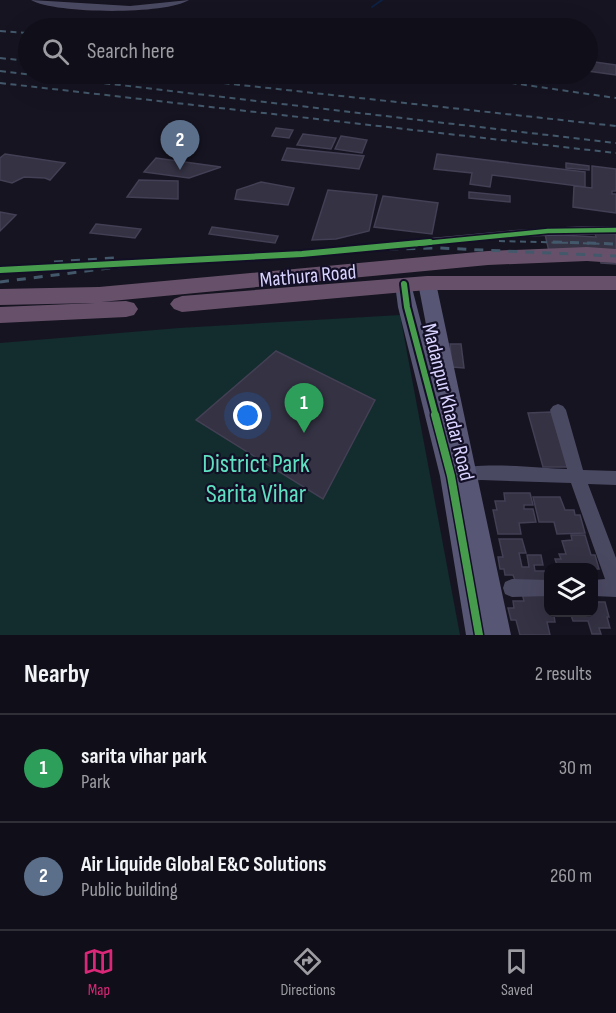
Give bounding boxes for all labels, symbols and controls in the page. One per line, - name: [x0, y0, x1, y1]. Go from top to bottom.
- search box: [18, 18, 598, 84]
- icon: search: [39, 35, 72, 68]
- text: Search here: [87, 38, 174, 65]
- pin: 2: [160, 120, 200, 170]
- street label: Mathura Road: [259, 259, 357, 293]
- street label: Madanpur Khadar Road: [416, 321, 480, 483]
- pin: 1: [284, 384, 324, 433]
- your location: [233, 401, 262, 430]
- park label: District Park Sarita Vihar: [202, 449, 310, 510]
- map controls: [544, 563, 598, 617]
- button: layers: [544, 563, 598, 617]
- text: Nearby: [24, 659, 90, 690]
- text: 2 results: [535, 662, 592, 686]
- text: sarita vihar park: [81, 743, 207, 770]
- text: 1: [40, 756, 47, 780]
- text: 30 m: [559, 756, 592, 780]
- text: Park: [81, 770, 110, 794]
- text: Air Liquide Global E&C Solutions: [81, 851, 326, 878]
- text: 2: [39, 864, 48, 888]
- text: 260 m: [550, 864, 592, 888]
- text: Public building: [81, 878, 178, 902]
- tab: Map: [82, 945, 115, 1000]
- tab: Directions: [280, 945, 335, 1000]
- tab: Saved: [500, 945, 533, 1000]

